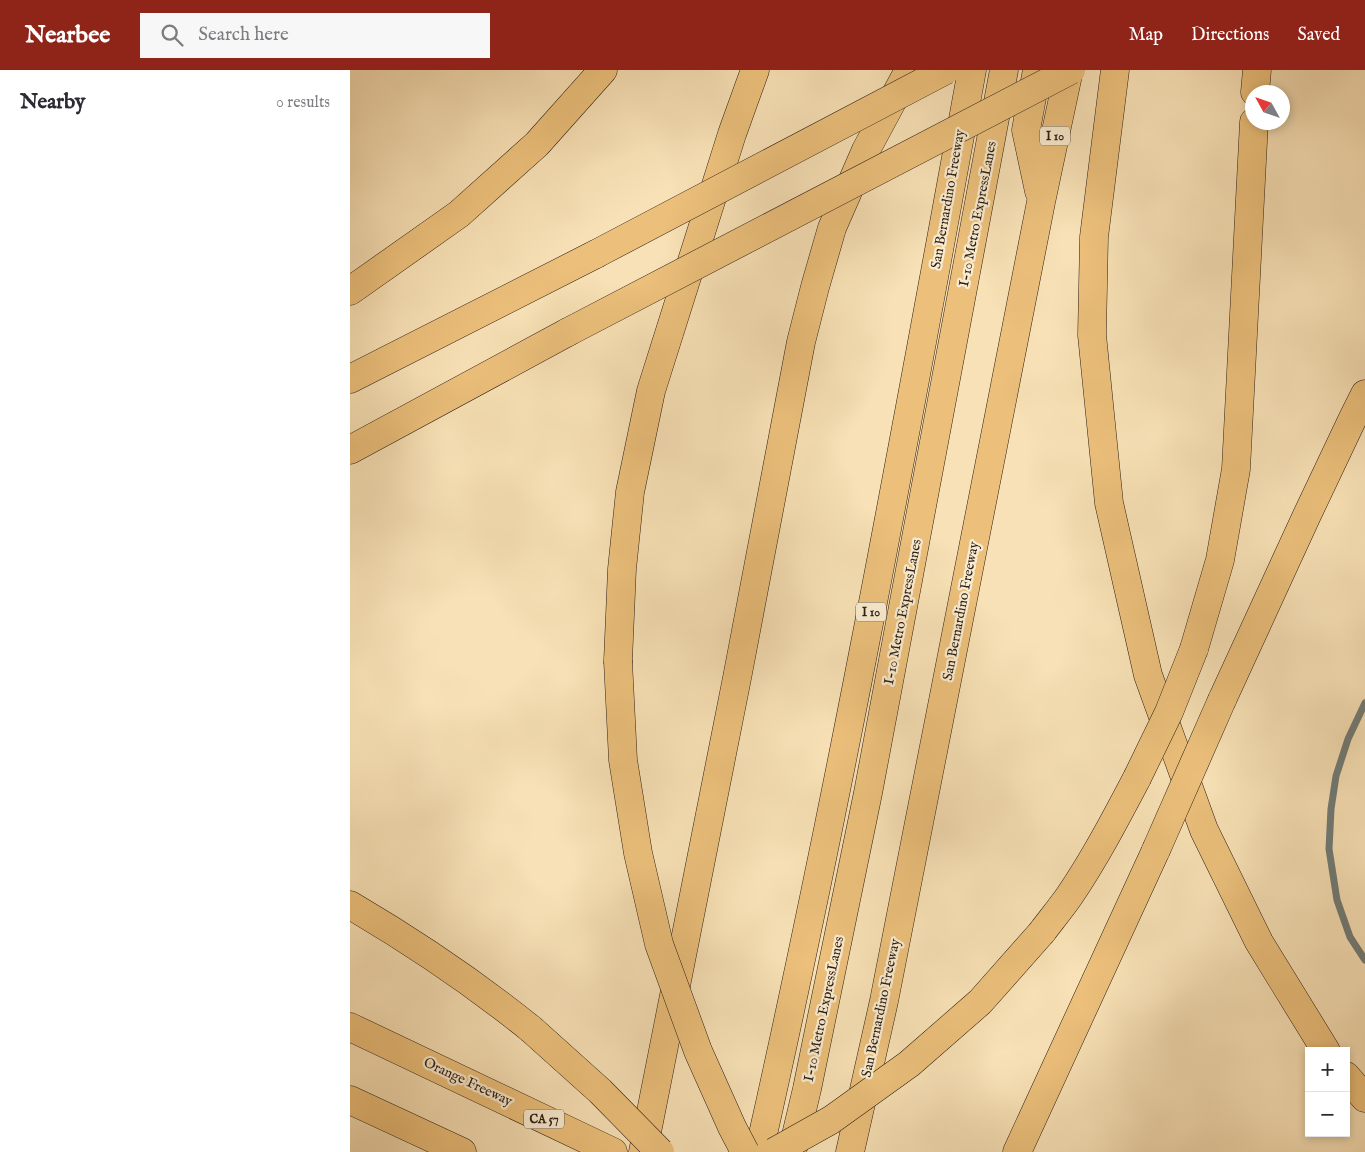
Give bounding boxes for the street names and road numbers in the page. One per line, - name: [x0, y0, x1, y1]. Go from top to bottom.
- road number: I 10: [1040, 126, 1070, 146]
- street label: San Bernardino Freeway: [927, 128, 969, 270]
- street label: I-10 Metro ExpressLanes: [955, 140, 1001, 288]
- street label: I-10 Metro ExpressLanes: [880, 538, 926, 686]
- street label: San Bernardino Freeway: [939, 540, 983, 682]
- road number: I 10: [856, 602, 886, 622]
- street label: I-10 Metro ExpressLanes: [800, 935, 848, 1083]
- street label: San Bernardino Freeway: [858, 937, 905, 1079]
- street label: Orange Freeway: [421, 1054, 515, 1110]
- road number: CA 57: [524, 1110, 564, 1128]

